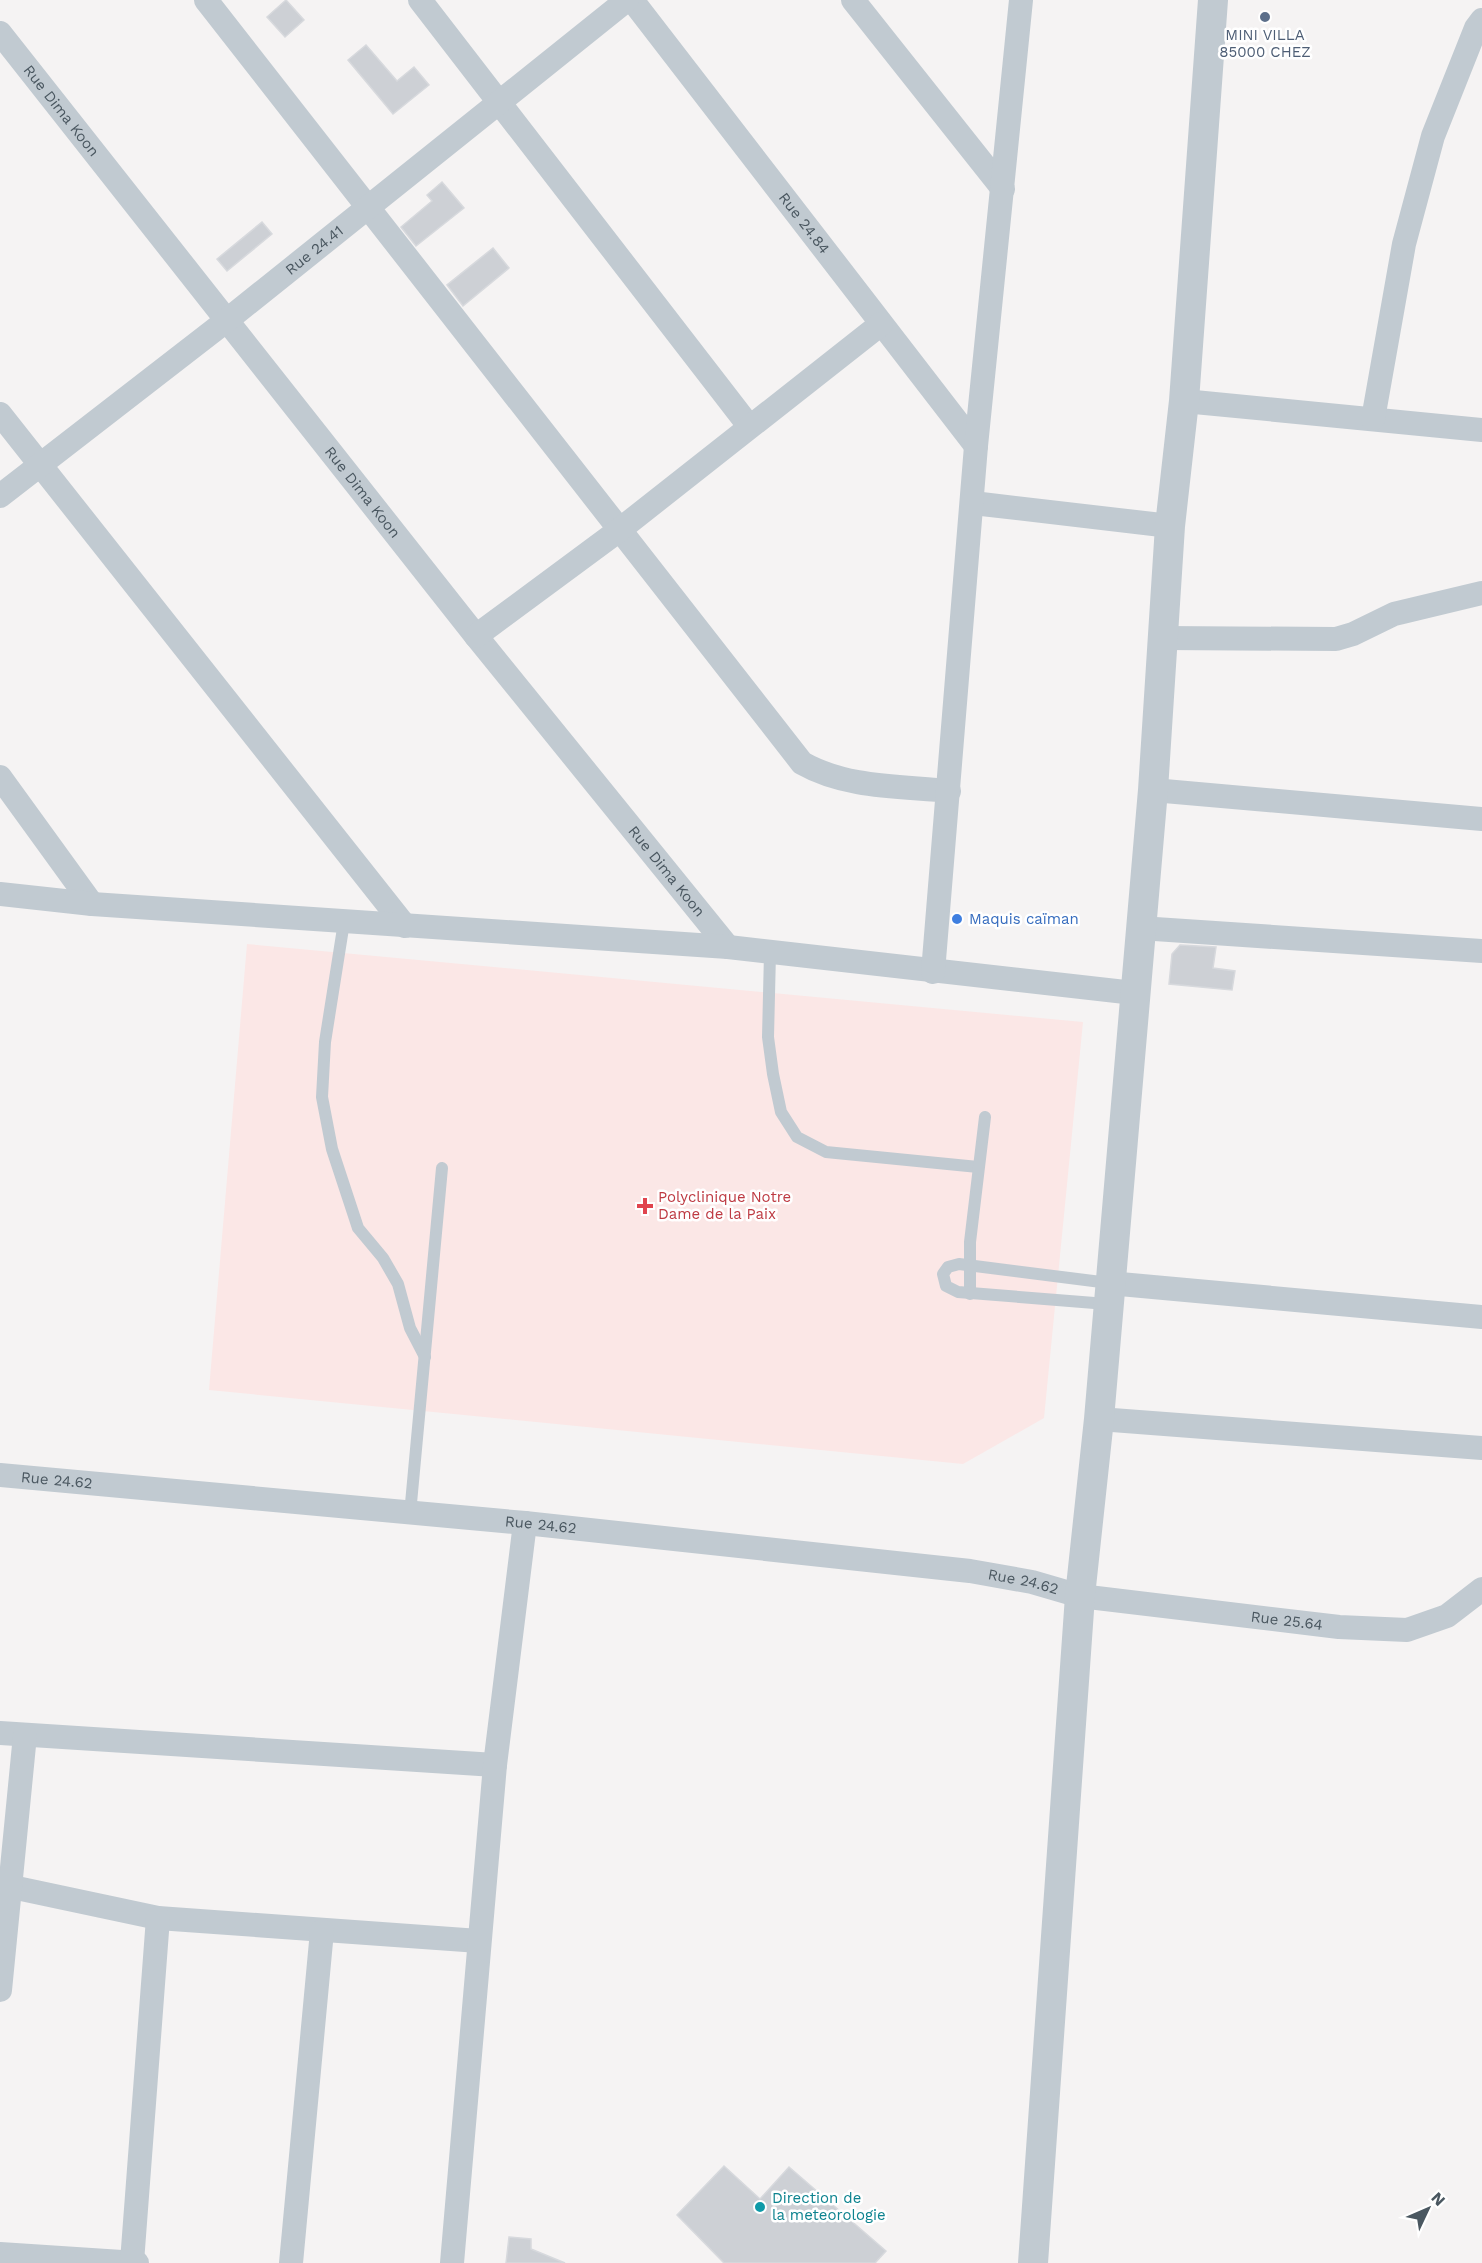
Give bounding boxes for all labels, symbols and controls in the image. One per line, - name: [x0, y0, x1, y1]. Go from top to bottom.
- marker: MINI VILLA 85000 CHEZ: [1258, 10, 1272, 24]
- place label: MINI VILLA 85000 CHEZ: [1219, 26, 1311, 61]
- street label: Rue Dima Koon: [20, 61, 103, 160]
- street label: Rue 24.84: [775, 189, 834, 258]
- street label: Rue 24.41: [282, 222, 347, 279]
- street label: Rue Dima Koon: [321, 443, 404, 542]
- street label: Rue Dima Koon: [624, 822, 709, 920]
- place label: Maquis caïman: [969, 910, 1079, 928]
- marker: Maquis caïman: [950, 912, 964, 926]
- place label: Polyclinique Notre Dame de la Paix: [658, 1188, 791, 1223]
- marker: Polyclinique Notre Dame de la Paix: [636, 1197, 654, 1215]
- street label: Rue 24.62: [20, 1468, 93, 1492]
- street label: Rue 24.62: [504, 1512, 577, 1537]
- street label: Rue 24.62: [986, 1565, 1061, 1598]
- street label: Rue 25.64: [1250, 1608, 1324, 1634]
- north arrow: [1398, 2179, 1458, 2239]
- text: N: [1427, 2188, 1449, 2210]
- place label: Direction de la meteorologie: [772, 2189, 886, 2224]
- marker: Direction de la meteorologie: [753, 2200, 767, 2214]

